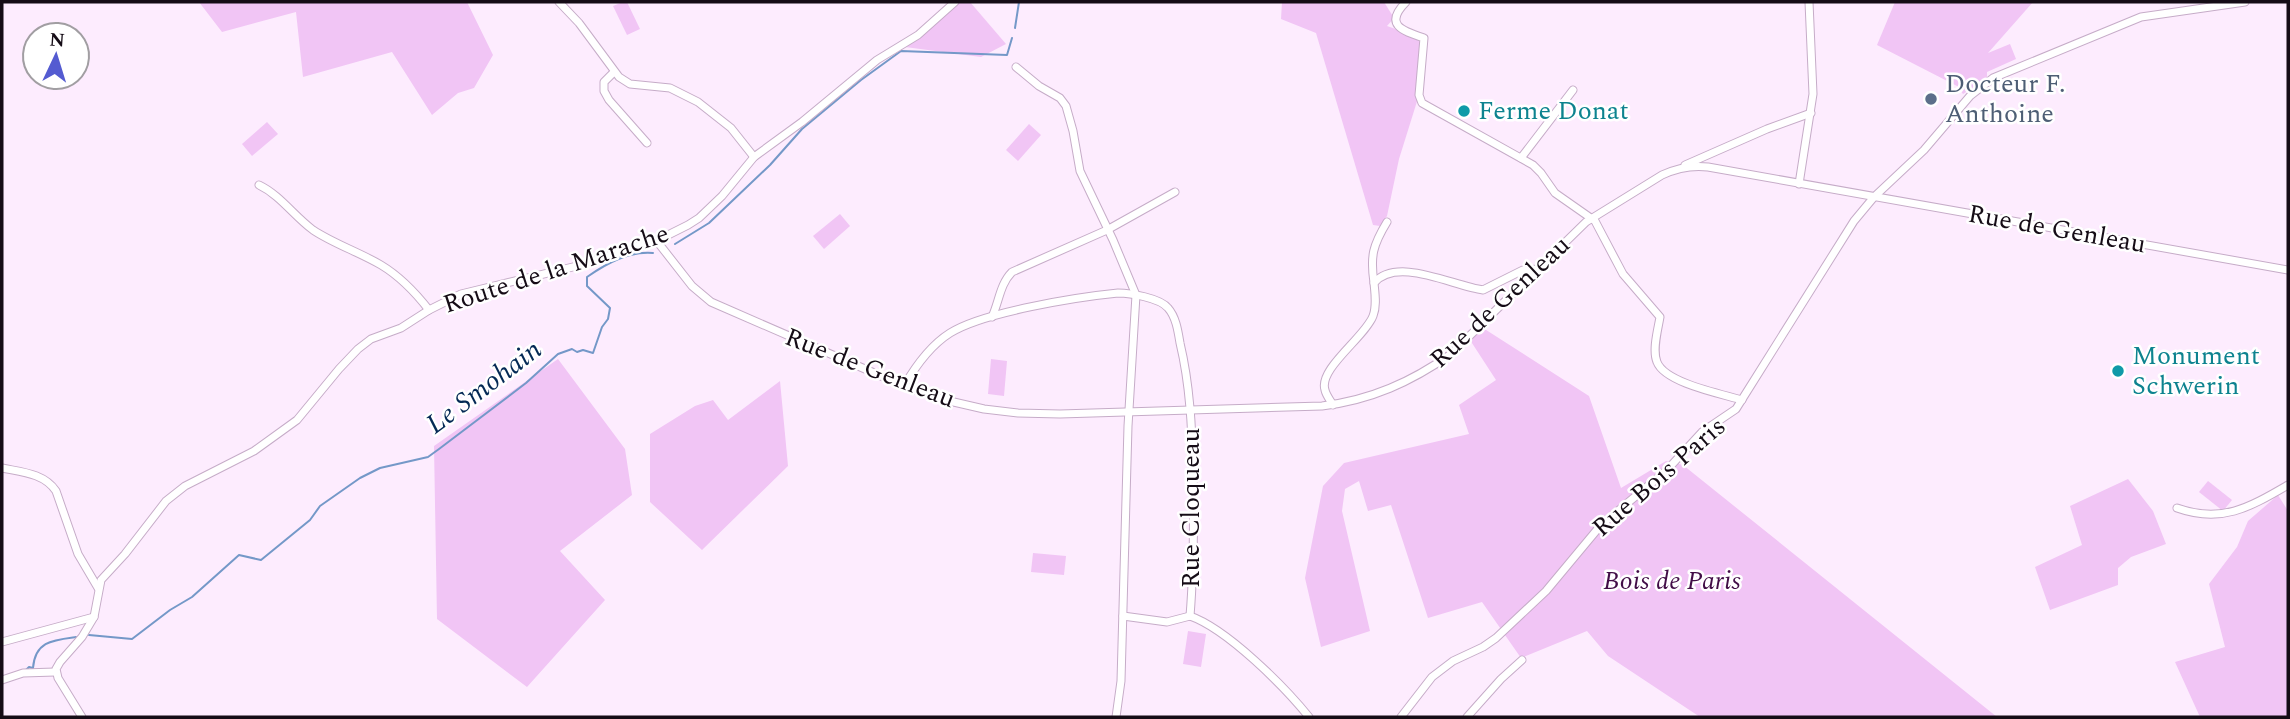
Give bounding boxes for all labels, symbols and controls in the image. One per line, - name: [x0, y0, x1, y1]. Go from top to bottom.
- north arrow: [21, 21, 91, 91]
- text: N: [48, 26, 66, 56]
- place label: Docteur F. Anthoine: [1945, 64, 2066, 134]
- place label: Ferme Donat: [1478, 91, 1629, 131]
- marker: Docteur F. Anthoine: [1923, 91, 1939, 107]
- marker: Ferme Donat: [1456, 103, 1472, 119]
- street label: Rue de Genleau: [1965, 194, 2149, 264]
- street label: Route de la Marache: [438, 214, 674, 324]
- street label: Rue de Genleau: [1421, 226, 1579, 378]
- street label: Rue de Genleau: [779, 317, 961, 419]
- water label: Le Smohain: [417, 329, 551, 445]
- place label: Monument Schwerin: [2132, 336, 2260, 406]
- marker: Monument Schwerin: [2110, 363, 2126, 379]
- street label: Rue Bois Paris: [1583, 407, 1735, 547]
- street label: Rue Cloqueau: [1171, 428, 1211, 588]
- park label: Bois de Paris: [1603, 561, 1741, 601]

